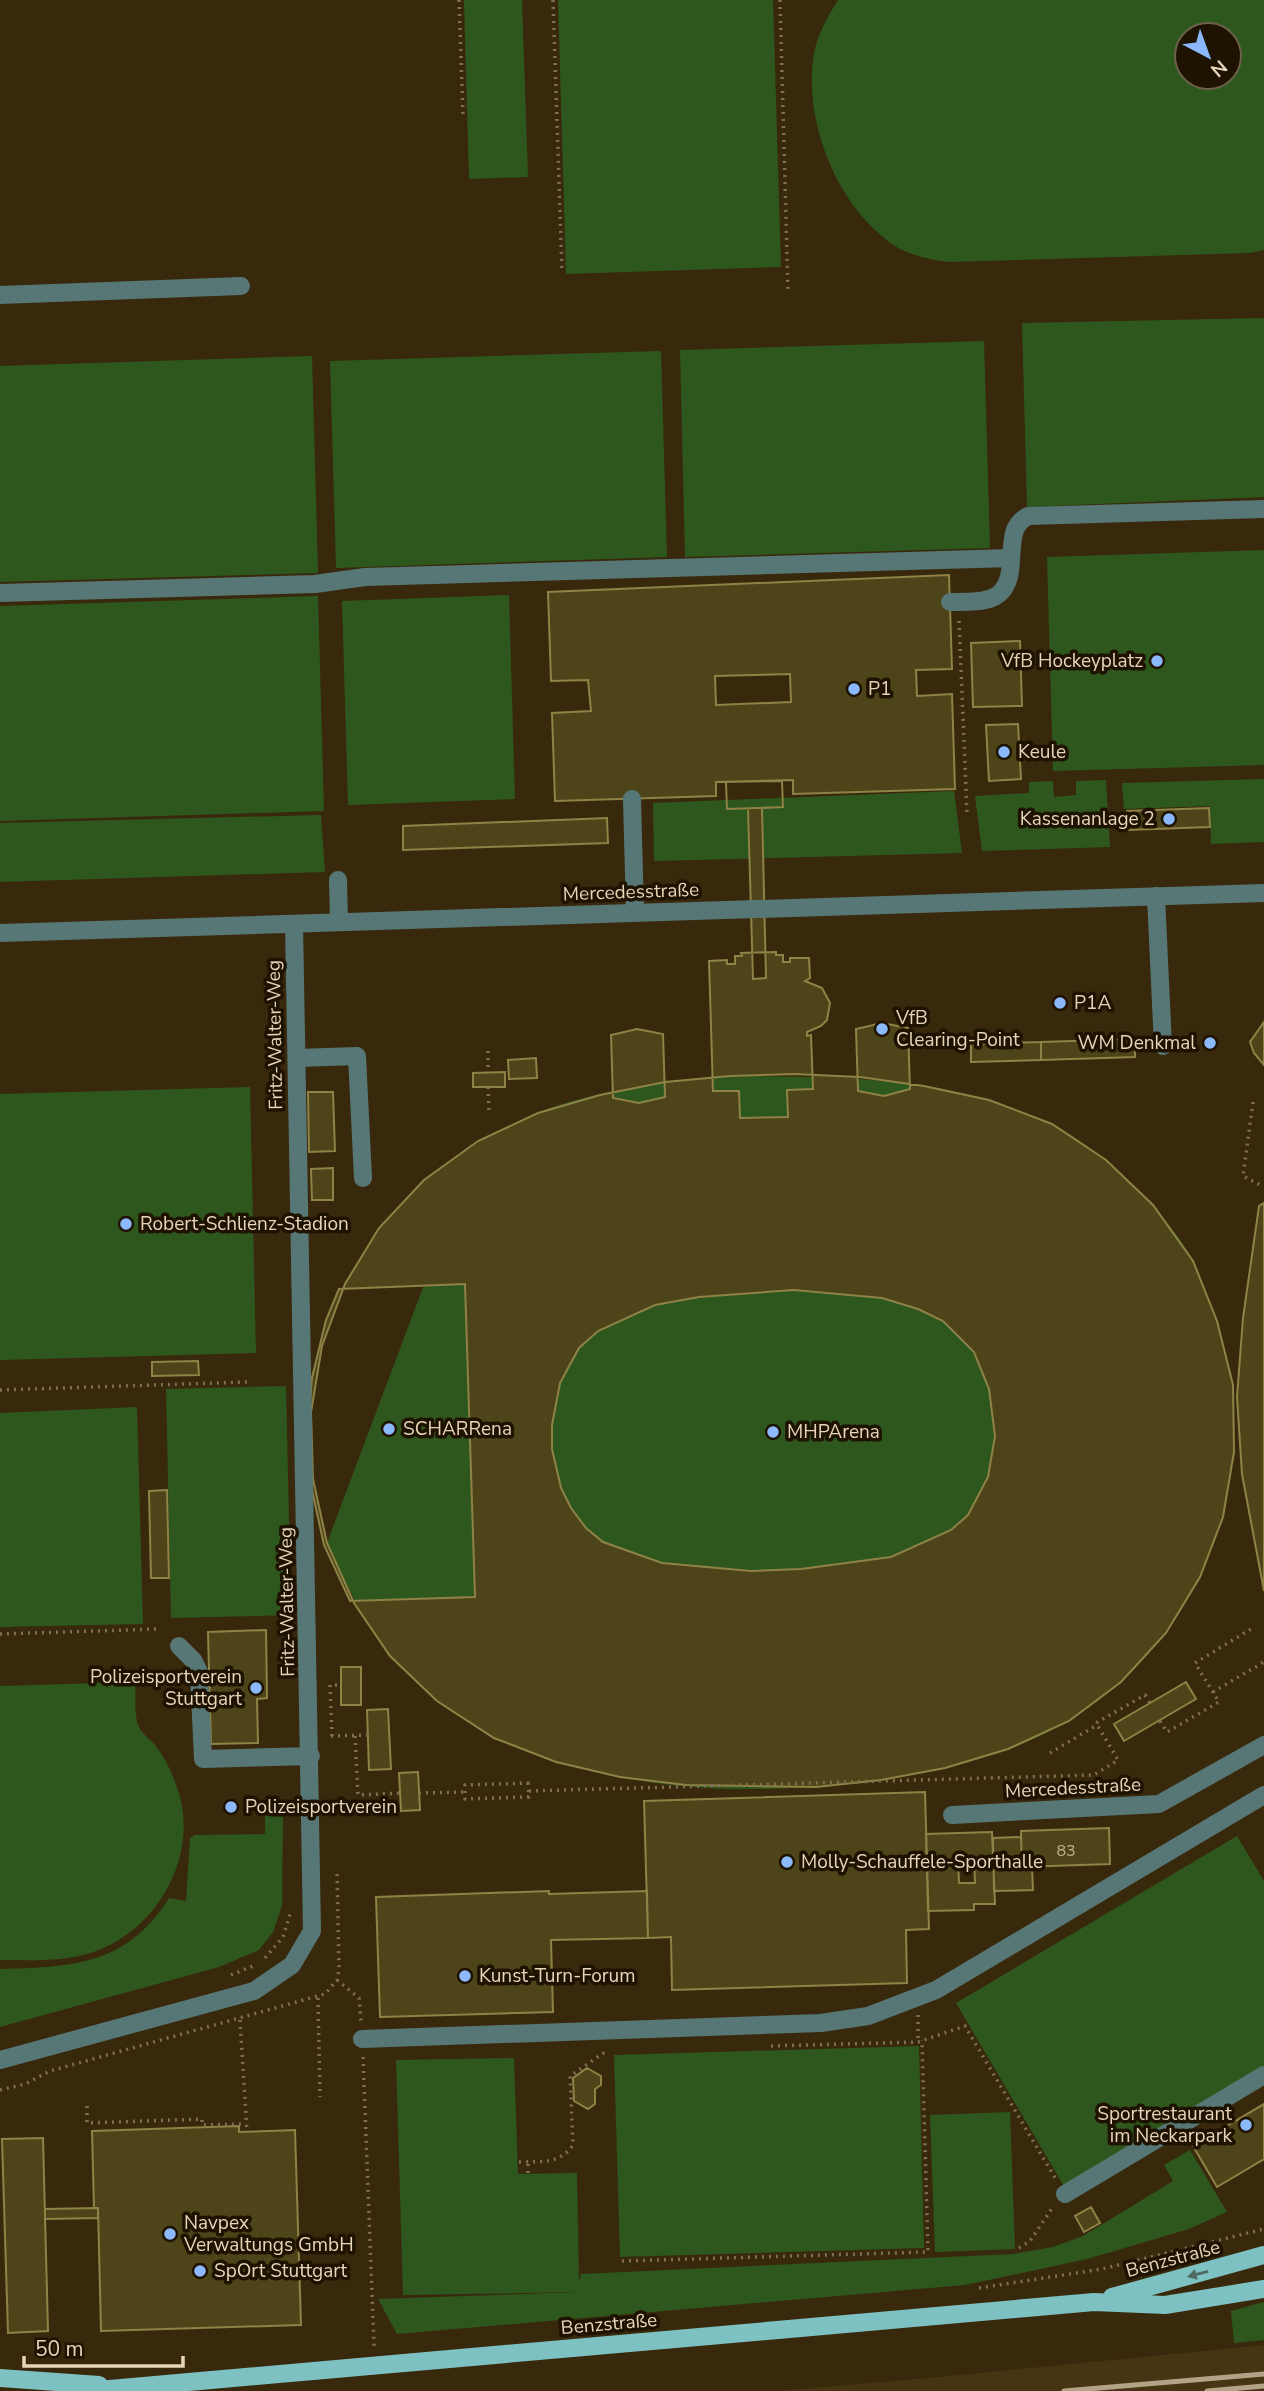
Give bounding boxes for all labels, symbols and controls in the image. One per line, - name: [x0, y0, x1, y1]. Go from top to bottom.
- north arrow: [1173, 21, 1243, 91]
- text: N: [1205, 54, 1232, 83]
- place label: VfB Hockeyplatz: [1000, 648, 1143, 674]
- marker: VfB Hockeyplatz: [1149, 653, 1165, 669]
- place label: P1: [868, 676, 891, 702]
- marker: P1: [846, 681, 862, 697]
- place label: Keule: [1018, 739, 1066, 765]
- marker: Keule: [996, 744, 1012, 760]
- place label: Kassenanlage 2: [1020, 806, 1155, 832]
- marker: Kassenanlage 2: [1161, 811, 1177, 827]
- street label: Mercedesstraße: [562, 877, 700, 907]
- street label: Fritz-Walter-Weg: [261, 960, 289, 1110]
- place label: P1A: [1074, 990, 1111, 1016]
- marker: P1A: [1052, 995, 1068, 1011]
- place label: VfB Clearing-Point: [895, 1005, 1020, 1053]
- marker: VfB Clearing-Point: [874, 1021, 890, 1037]
- place label: WM Denkmal: [1077, 1030, 1196, 1056]
- marker: WM Denkmal: [1202, 1035, 1218, 1051]
- place label: Robert-Schlienz-Stadion: [140, 1211, 349, 1237]
- marker: Robert-Schlienz-Stadion: [118, 1216, 134, 1232]
- place label: SCHARRena: [403, 1416, 512, 1442]
- place label: MHPArena: [787, 1419, 880, 1445]
- marker: SCHARRena: [381, 1421, 397, 1437]
- marker: MHPArena: [765, 1424, 781, 1440]
- street label: Fritz-Walter-Weg: [273, 1527, 301, 1677]
- place label: Polizeisportverein Stuttgart: [90, 1664, 242, 1712]
- marker: Polizeisportverein Stuttgart: [248, 1680, 264, 1696]
- street label: Mercedesstraße: [1004, 1771, 1142, 1805]
- place label: Polizeisportverein: [245, 1794, 397, 1820]
- marker: Polizeisportverein: [223, 1799, 239, 1815]
- house number: 83: [1056, 1840, 1076, 1862]
- place label: Molly-Schauffele-Sporthalle: [801, 1849, 1043, 1875]
- marker: Molly-Schauffele-Sporthalle: [779, 1854, 795, 1870]
- place label: Kunst-Turn-Forum: [479, 1963, 636, 1989]
- marker: Kunst-Turn-Forum: [457, 1968, 473, 1984]
- place label: Sportrestaurant im Neckarpark: [1097, 2101, 1232, 2149]
- marker: Sportrestaurant im Neckarpark: [1238, 2117, 1254, 2133]
- place label: Navpex Verwaltungs GmbH: [183, 2210, 354, 2258]
- marker: Navpex Verwaltungs GmbH: [162, 2226, 178, 2242]
- street label: Benzstraße: [1123, 2234, 1223, 2284]
- place label: SpOrt Stuttgart: [214, 2258, 348, 2284]
- marker: SpOrt Stuttgart: [192, 2263, 208, 2279]
- one-way arrow: [1188, 2269, 1209, 2279]
- street label: Benzstraße: [560, 2307, 658, 2341]
- scale bar: [24, 2324, 184, 2368]
- text: 50 m: [35, 2335, 84, 2363]

